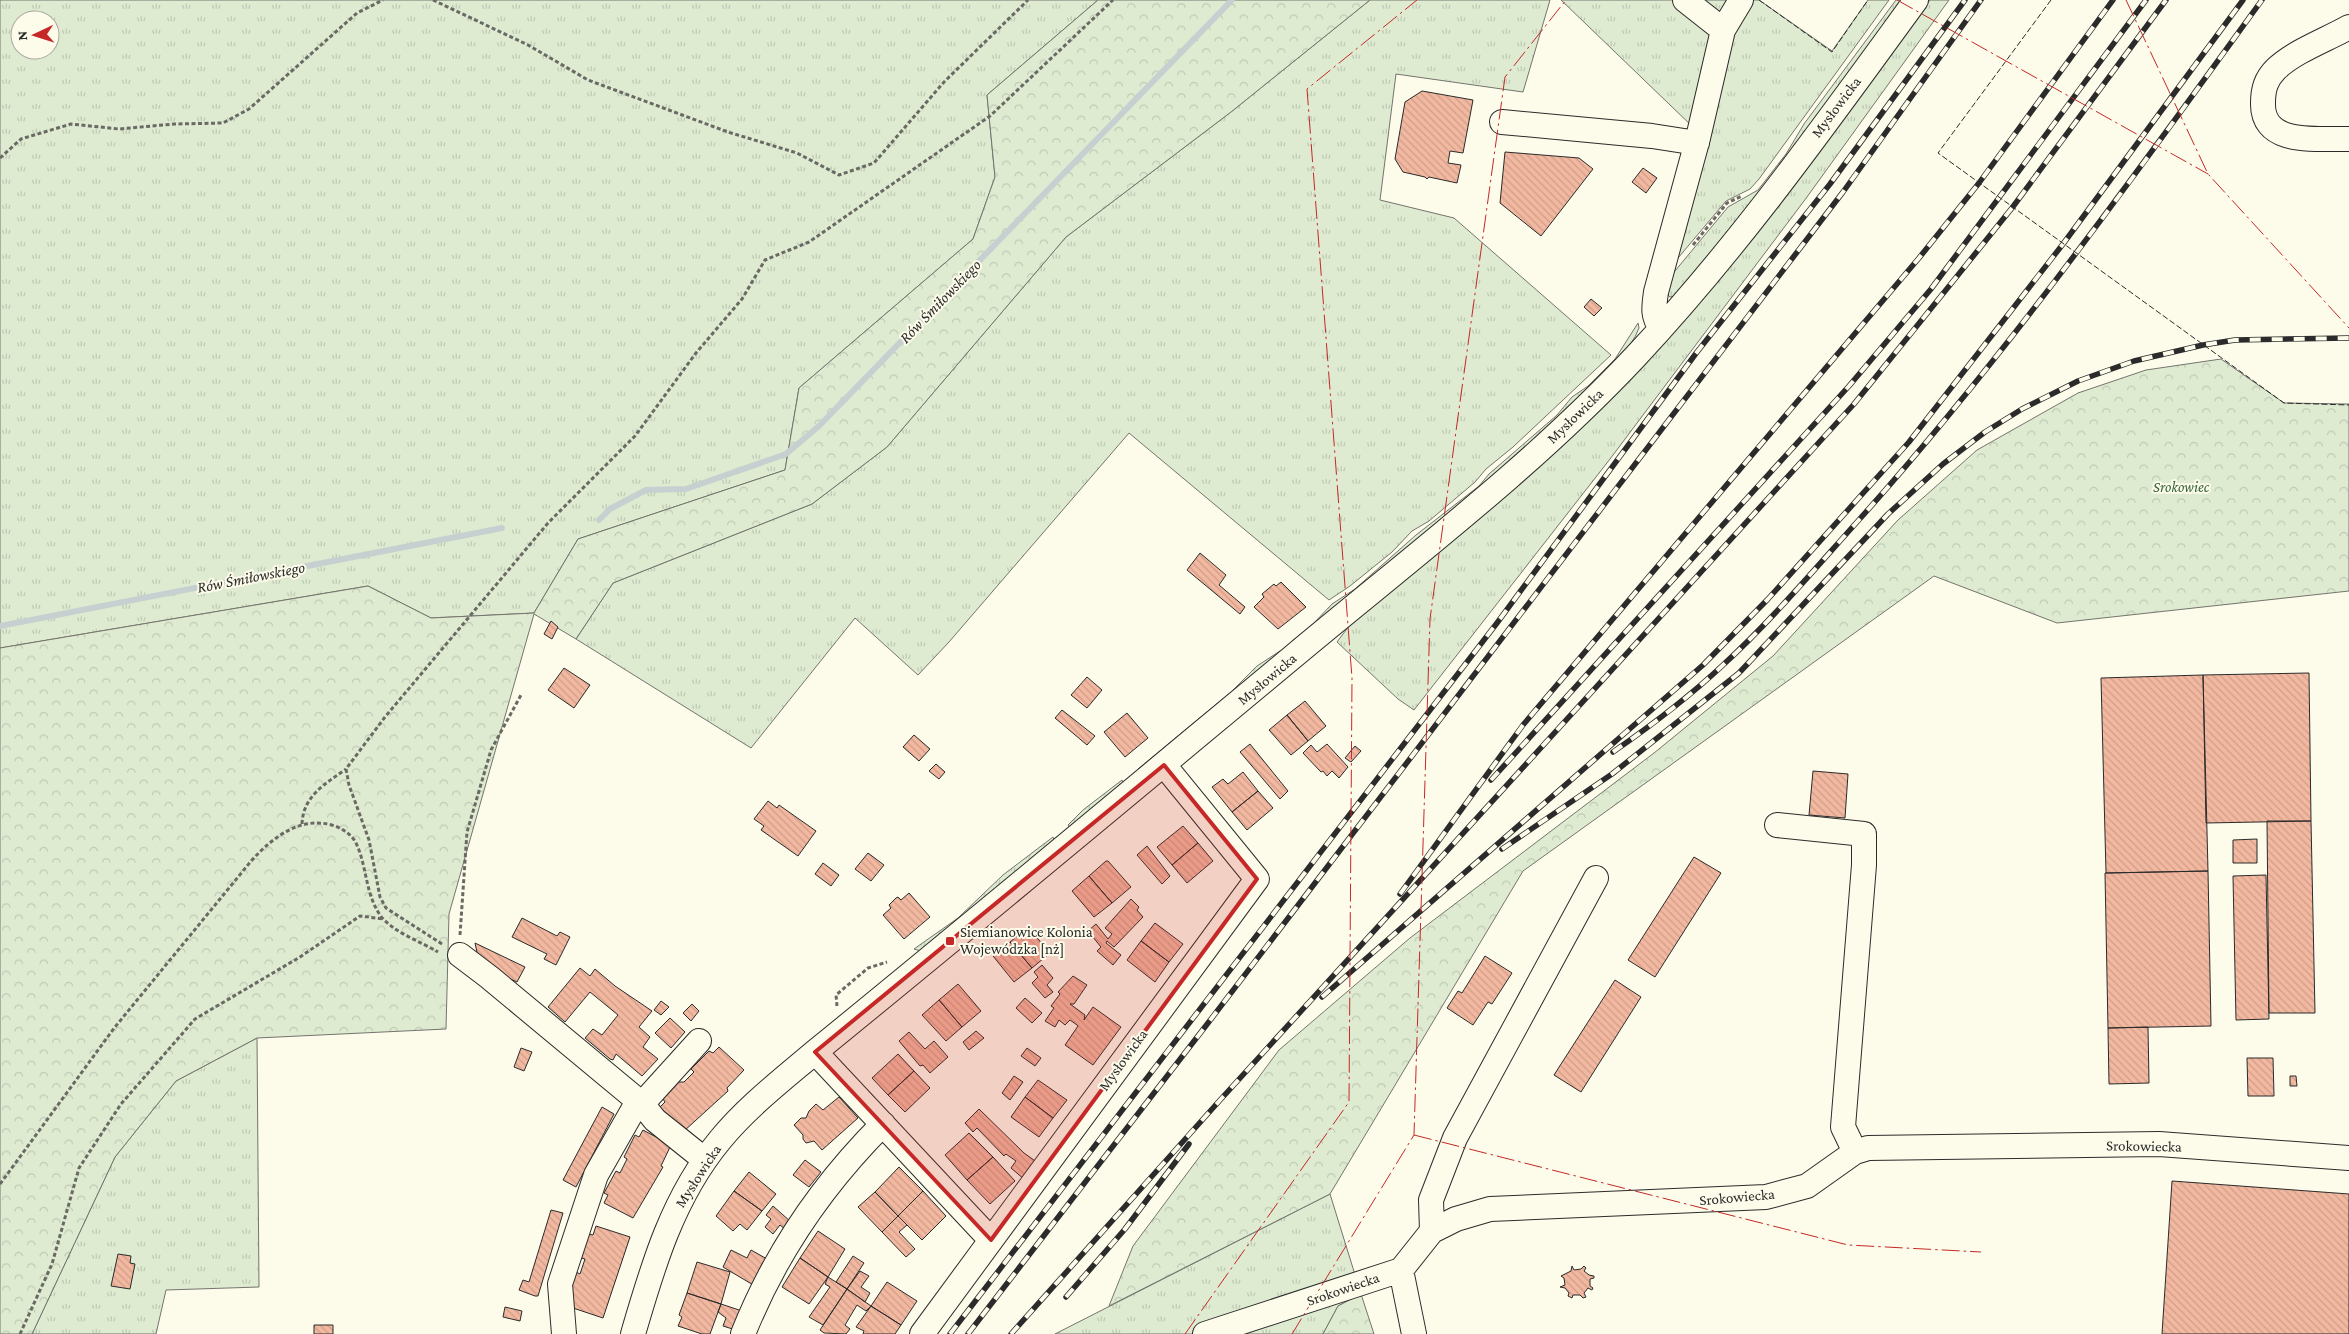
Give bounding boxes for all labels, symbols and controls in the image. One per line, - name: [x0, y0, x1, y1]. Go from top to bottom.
- north arrow: [10, 10, 60, 60]
- text: N: [14, 30, 30, 41]
- street label: Mysłowicka: [1808, 74, 1865, 141]
- water label: Rów Śmiłowskiego: [896, 256, 985, 347]
- street label: Mysłowicka: [1544, 385, 1607, 447]
- park label: Srokowiec: [2153, 479, 2210, 495]
- water label: Rów Śmiłowskiego: [196, 558, 307, 597]
- street label: Mysłowicka: [1234, 650, 1300, 709]
- place label: Siemianowice Kolonia Wojewódzka [nż]: [960, 924, 1093, 958]
- marker: Siemianowice Kolonia Wojewódzka [nż]: [944, 935, 956, 947]
- street label: Mysłowicka: [1095, 1026, 1151, 1094]
- street label: Srokowiecka: [2106, 1137, 2182, 1155]
- street label: Mysłowicka: [672, 1142, 725, 1211]
- street label: Srokowiecka: [1699, 1186, 1775, 1208]
- street label: Srokowiecka: [1305, 1269, 1381, 1309]

